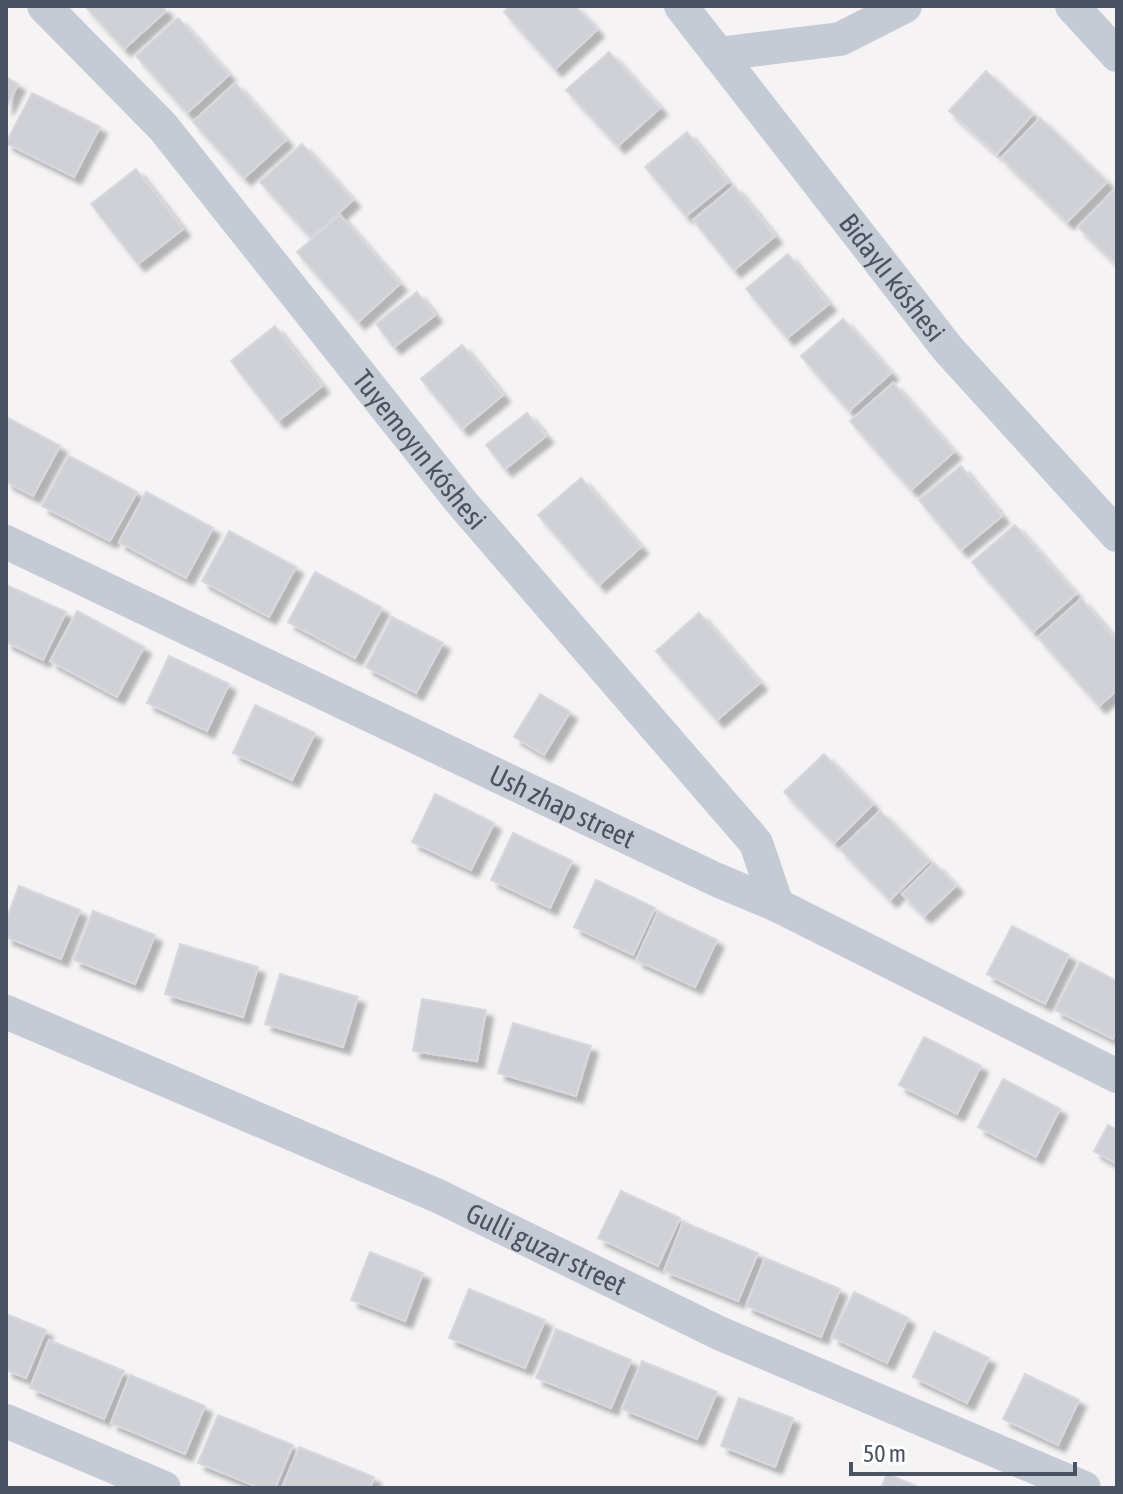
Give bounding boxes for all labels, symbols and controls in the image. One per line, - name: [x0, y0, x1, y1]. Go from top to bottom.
- street label: Bidaylı kóshesi: [833, 207, 952, 348]
- street label: Tuyemoyın kóshesi: [347, 364, 493, 535]
- street label: Ush zhap street: [484, 758, 640, 855]
- street label: Gulli guzar street: [461, 1196, 631, 1301]
- scale bar: [851, 1426, 1075, 1476]
- text: 50 m: [863, 1440, 906, 1467]

